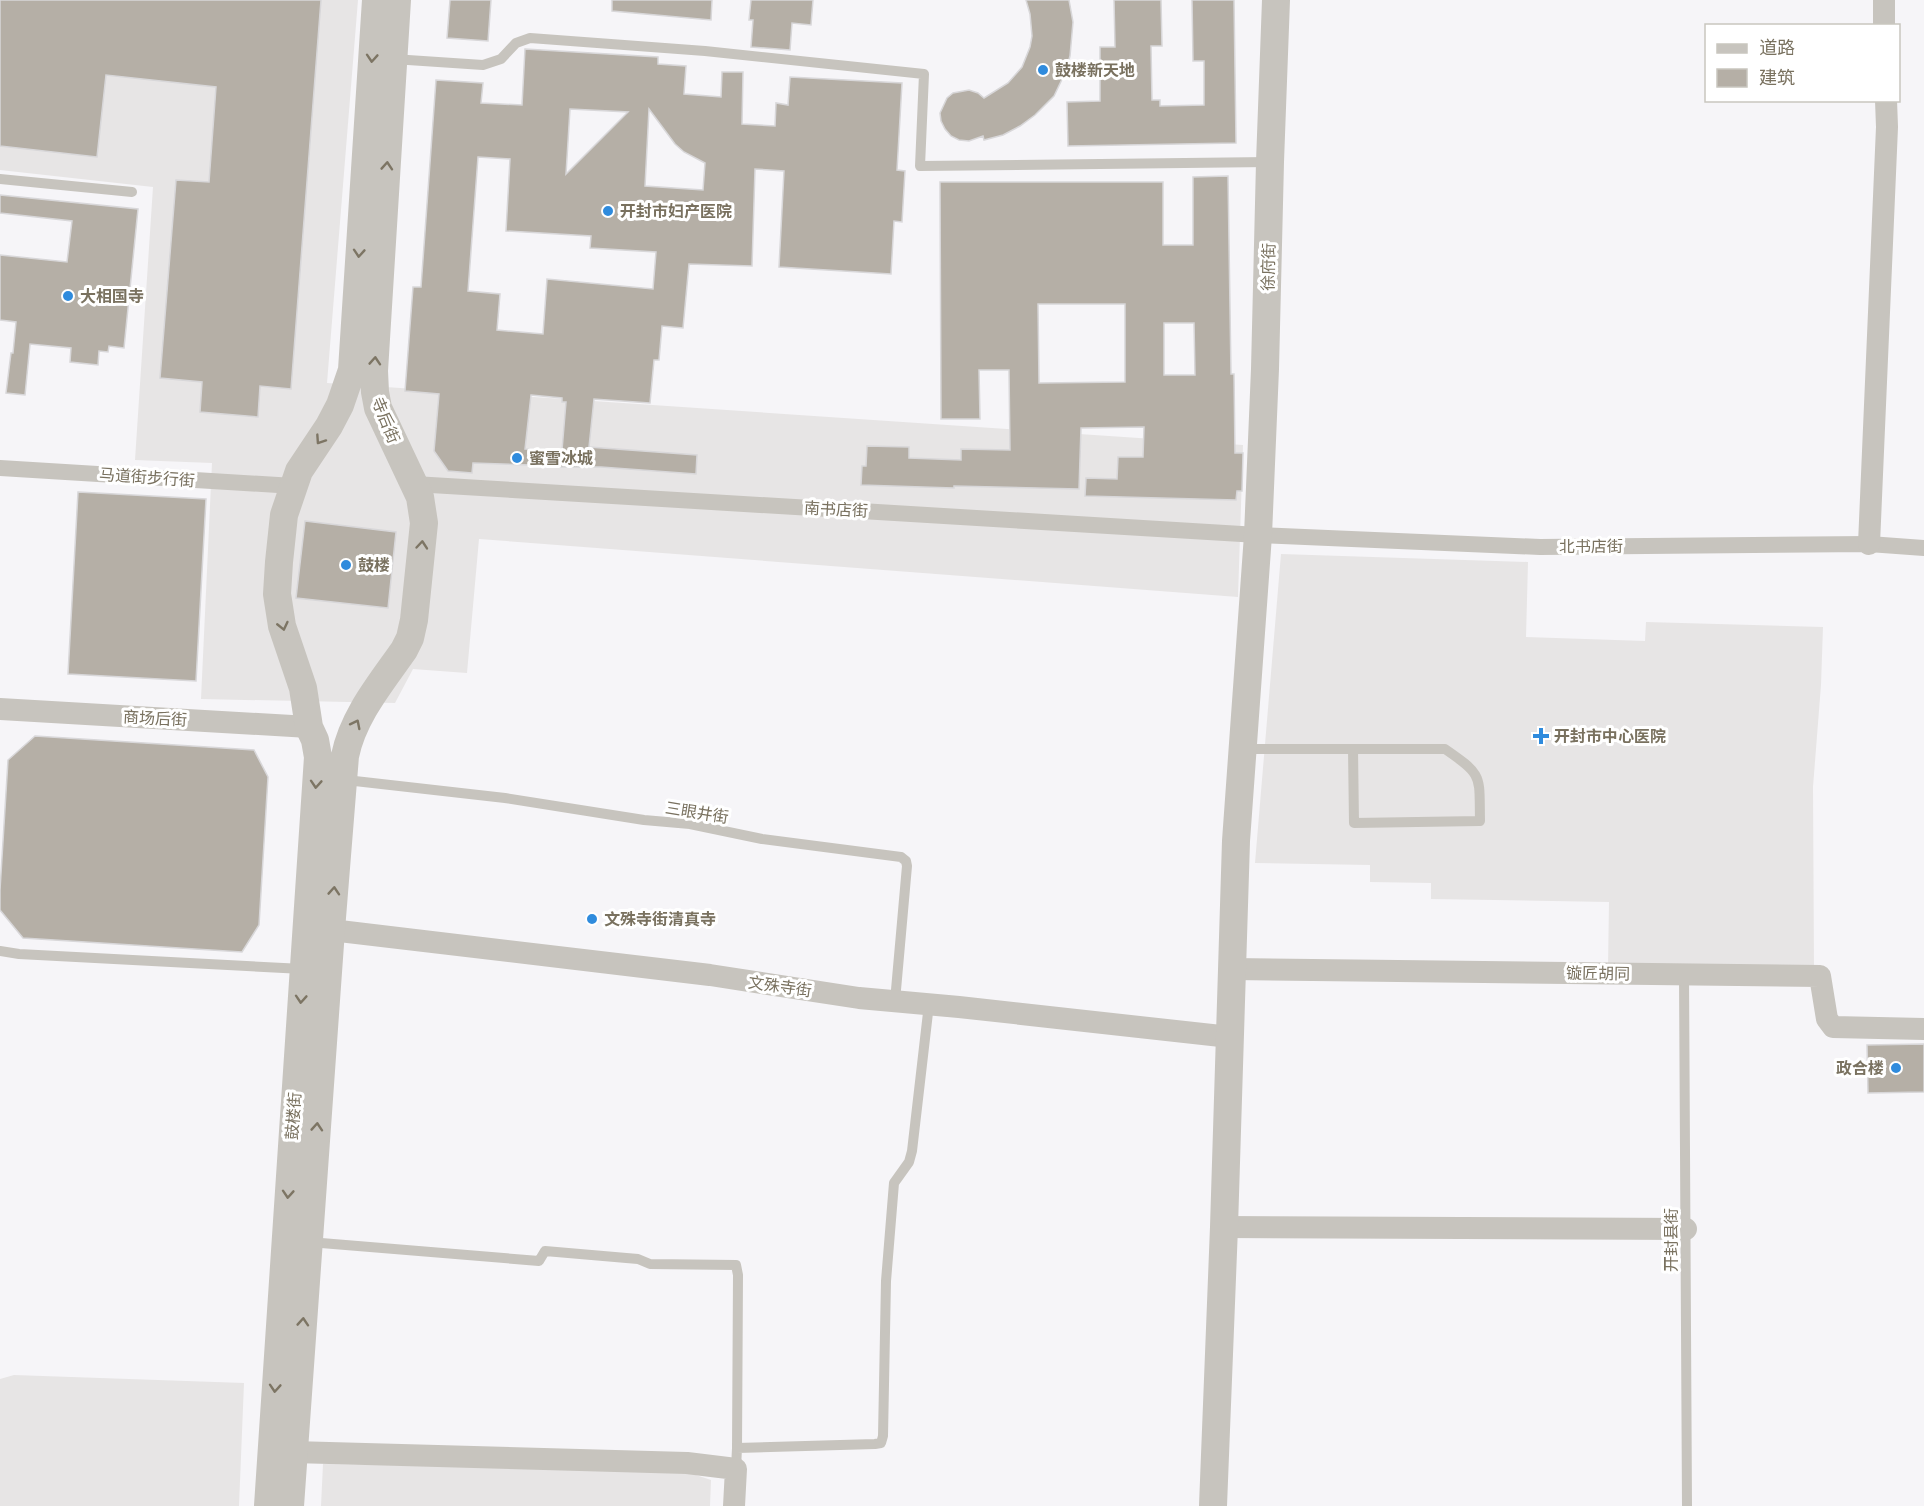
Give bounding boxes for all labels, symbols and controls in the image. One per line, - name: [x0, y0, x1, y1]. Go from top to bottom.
- legend: [1705, 24, 1900, 102]
- text: 道路: [1759, 37, 1795, 59]
- one-way arrow: [366, 54, 379, 63]
- place label: 鼓楼新天地: [1055, 61, 1135, 80]
- marker: 鼓楼新天地: [1036, 63, 1050, 77]
- text: 建筑: [1759, 67, 1795, 89]
- one-way arrow: [380, 161, 393, 170]
- place label: 开封市妇产医院: [620, 202, 732, 221]
- marker: 开封市妇产医院: [601, 204, 615, 218]
- street label: 徐府街: [1259, 243, 1278, 291]
- one-way arrow: [353, 248, 366, 257]
- place label: 大相国寺: [80, 287, 144, 306]
- marker: 大相国寺: [61, 289, 75, 303]
- one-way arrow: [368, 356, 381, 365]
- street label: 寺后街: [368, 394, 403, 446]
- one-way arrow: [316, 434, 327, 445]
- place label: 蜜雪冰城: [529, 449, 593, 468]
- marker: 蜜雪冰城: [510, 451, 524, 465]
- street label: 马道街步行街: [98, 465, 196, 490]
- street label: 南书店街: [804, 498, 868, 521]
- street label: 北书店街: [1559, 537, 1623, 556]
- one-way arrow: [415, 541, 428, 550]
- place label: 鼓楼: [358, 556, 390, 575]
- marker: 鼓楼: [339, 558, 353, 572]
- one-way arrow: [275, 620, 288, 630]
- street label: 商场后街: [123, 707, 187, 730]
- one-way arrow: [349, 719, 360, 730]
- marker: 开封市中心医院: [1532, 727, 1550, 745]
- place label: 开封市中心医院: [1554, 727, 1666, 746]
- one-way arrow: [309, 779, 322, 788]
- street label: 三眼井街: [664, 798, 730, 827]
- one-way arrow: [327, 886, 340, 895]
- place label: 文殊寺街清真寺: [604, 910, 716, 929]
- marker: 文殊寺街清真寺: [585, 912, 599, 926]
- street label: 镟匠胡同: [1566, 963, 1630, 984]
- street label: 文殊寺街: [747, 973, 813, 1000]
- one-way arrow: [295, 995, 308, 1004]
- place label: 政合楼: [1836, 1059, 1884, 1078]
- marker: 政合楼: [1889, 1061, 1903, 1075]
- street label: 鼓楼街: [282, 1091, 305, 1141]
- one-way arrow: [310, 1123, 323, 1132]
- one-way arrow: [282, 1189, 295, 1198]
- street label: 开封县街: [1662, 1208, 1681, 1272]
- one-way arrow: [296, 1317, 309, 1326]
- one-way arrow: [269, 1384, 282, 1393]

